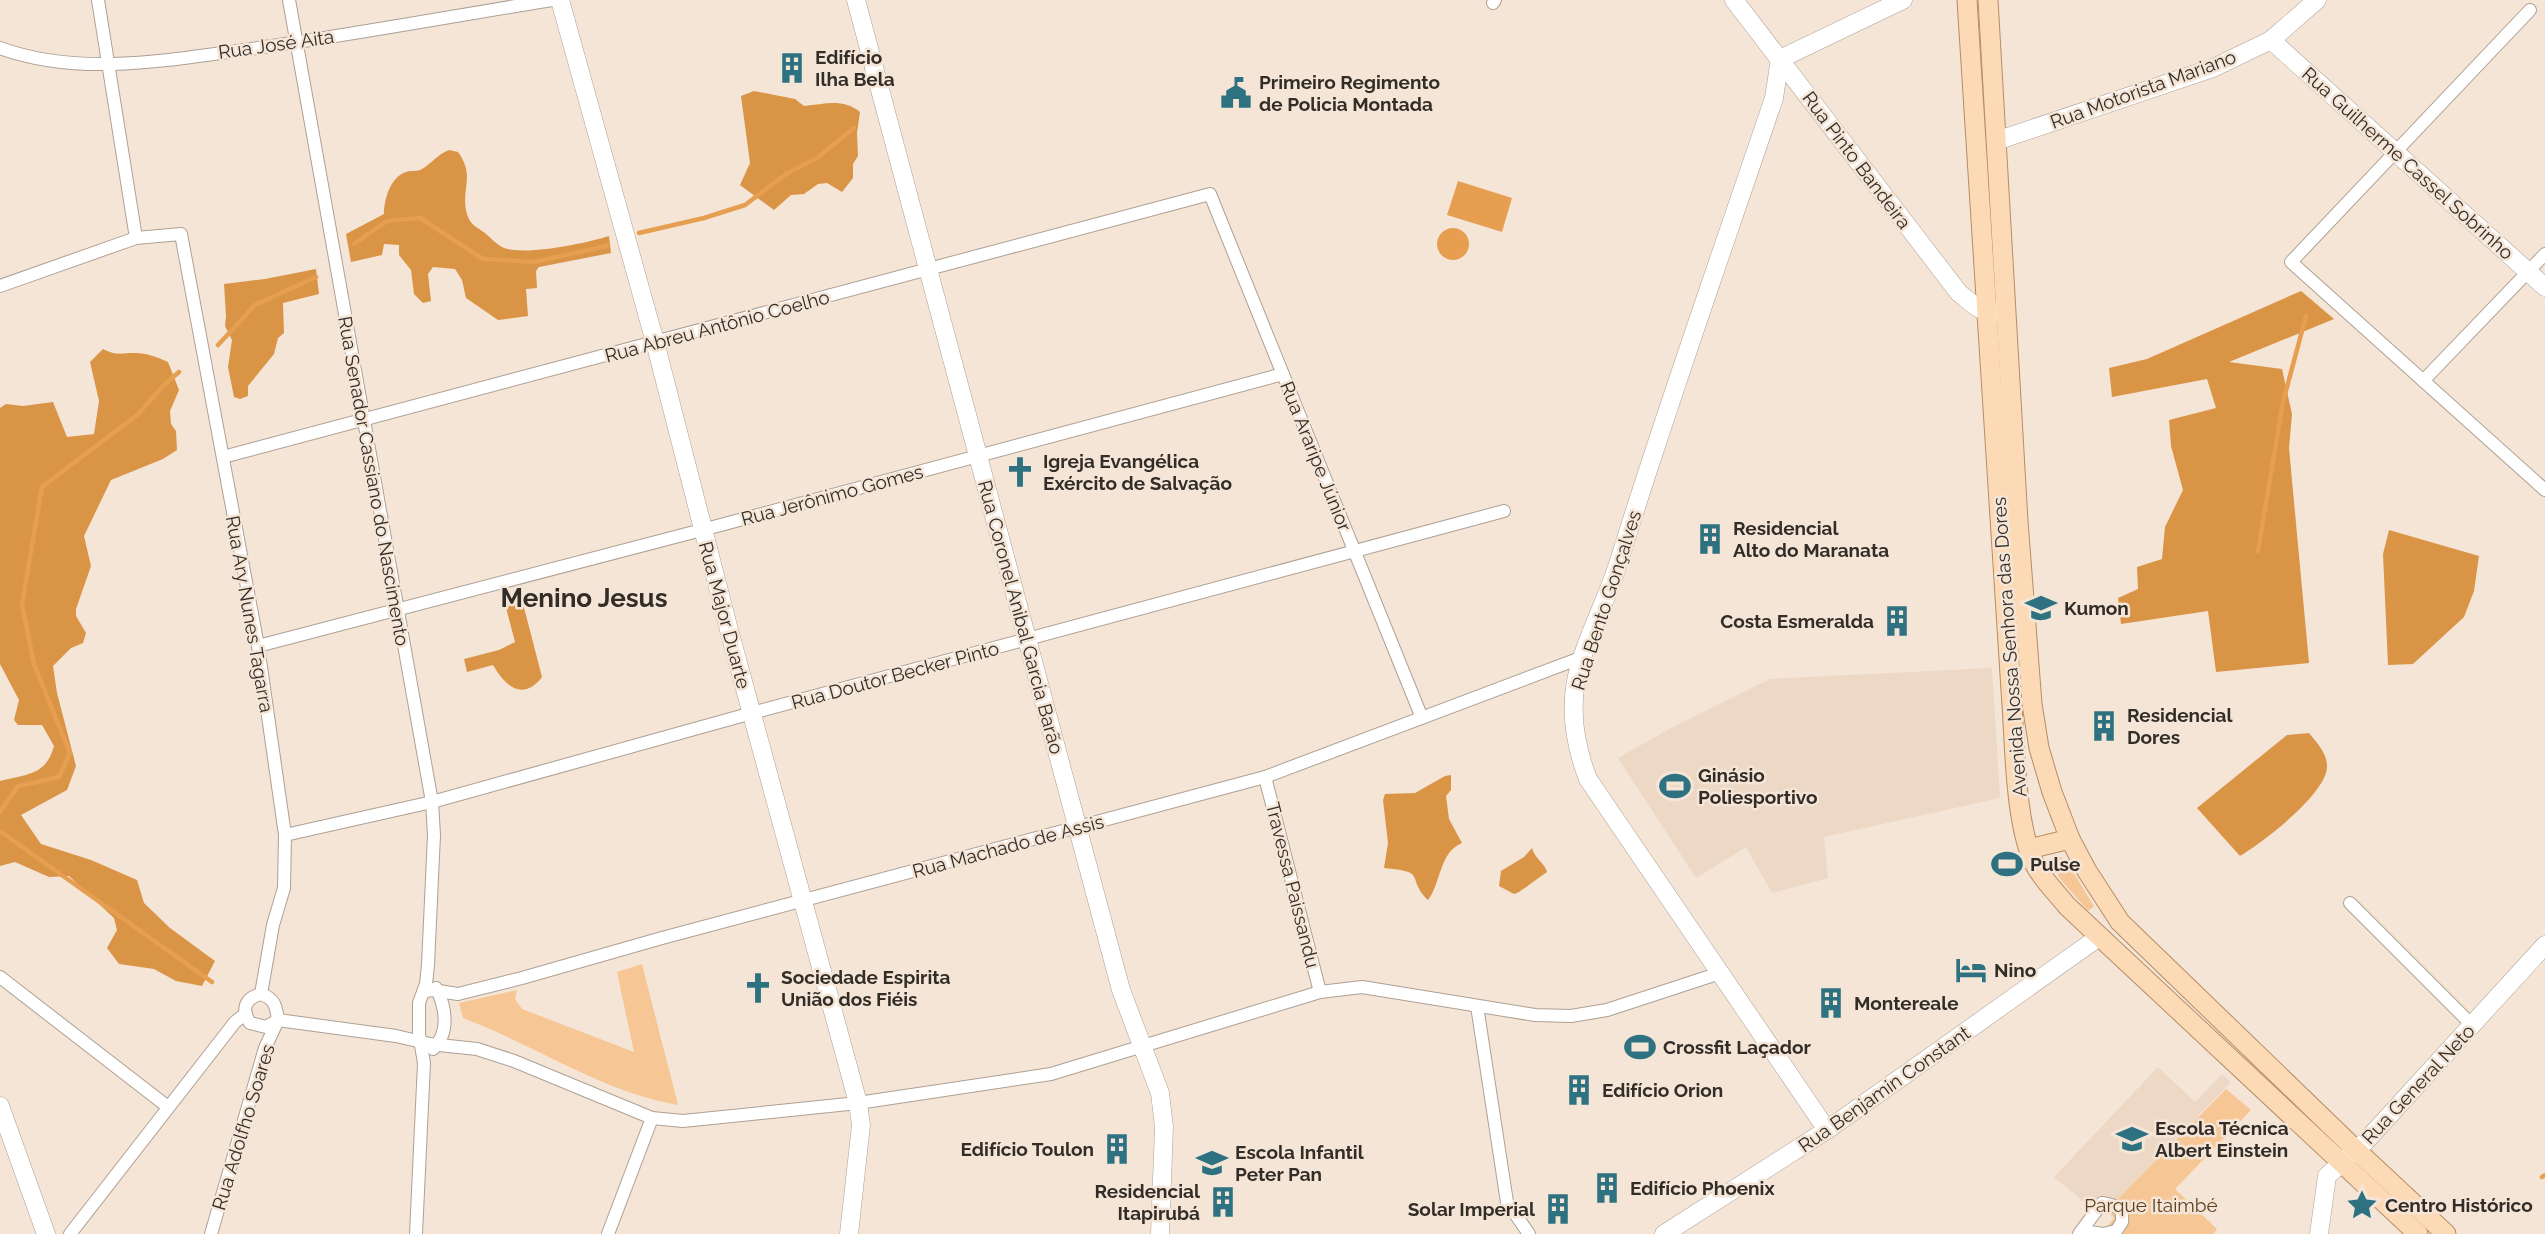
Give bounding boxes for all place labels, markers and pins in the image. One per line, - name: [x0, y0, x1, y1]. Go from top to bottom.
- place label: Edifício Ilha Bela: [815, 46, 895, 90]
- building icon: Edifício Ilha Bela: [775, 51, 809, 85]
- place label: Primeiro Regimento de Policia Montada: [1259, 71, 1440, 115]
- public building icon: Primeiro Regimento de Policia Montada: [1219, 76, 1253, 110]
- place label: Igreja Evangélica Exército de Salvação: [1043, 450, 1232, 494]
- church icon: Igreja Evangélica Exército de Salvação: [1003, 455, 1037, 489]
- place label: Residencial Alto do Maranata: [1733, 517, 1889, 561]
- building icon: Residencial Alto do Maranata: [1693, 522, 1727, 556]
- school or university icon: Kumon: [2024, 591, 2058, 625]
- place label: Kumon: [2064, 597, 2129, 619]
- building icon: Costa Esmeralda: [1880, 604, 1914, 638]
- place label: Costa Esmeralda: [1720, 610, 1874, 632]
- place label: Residencial Dores: [2127, 704, 2233, 748]
- building icon: Residencial Dores: [2087, 709, 2121, 743]
- place label: Ginásio Poliesportivo: [1698, 764, 1817, 808]
- sports icon: Ginásio Poliesportivo: [1658, 769, 1692, 803]
- sports icon: Pulse: [1990, 847, 2024, 881]
- place label: Pulse: [2030, 853, 2080, 875]
- hotel icon: Nino: [1954, 953, 1988, 987]
- place label: Nino: [1994, 959, 2036, 981]
- place label: Sociedade Espirita União dos Fiéis: [781, 966, 951, 1010]
- church icon: Sociedade Espirita União dos Fiéis: [741, 971, 775, 1005]
- building icon: Montereale: [1814, 986, 1848, 1020]
- place label: Montereale: [1854, 992, 1959, 1014]
- sports icon: Crossfit Laçador: [1623, 1030, 1657, 1064]
- place label: Crossfit Laçador: [1663, 1036, 1812, 1058]
- building icon: Edifício Orion: [1562, 1073, 1596, 1107]
- place label: Edifício Orion: [1602, 1079, 1723, 1101]
- place label: Escola Técnica Albert Einstein: [2155, 1117, 2289, 1161]
- school or university icon: Escola Técnica Albert Einstein: [2115, 1122, 2149, 1156]
- building icon: Edifício Toulon: [1100, 1132, 1134, 1166]
- place label: Edifício Toulon: [961, 1138, 1094, 1160]
- place label: Escola Infantil Peter Pan: [1235, 1141, 1365, 1185]
- school or university icon: Escola Infantil Peter Pan: [1195, 1146, 1229, 1180]
- building icon: Edifício Phoenix: [1590, 1171, 1624, 1205]
- place label: Edifício Phoenix: [1630, 1177, 1775, 1199]
- place label: Residencial Itapirubá: [1094, 1180, 1201, 1224]
- building icon: Residencial Itapirubá: [1206, 1185, 1240, 1219]
- place icon: Centro Histórico: [2345, 1188, 2379, 1222]
- building icon: Solar Imperial: [1541, 1192, 1575, 1226]
- place label: Centro Histórico: [2385, 1194, 2533, 1216]
- place label: Solar Imperial: [1408, 1198, 1536, 1220]

